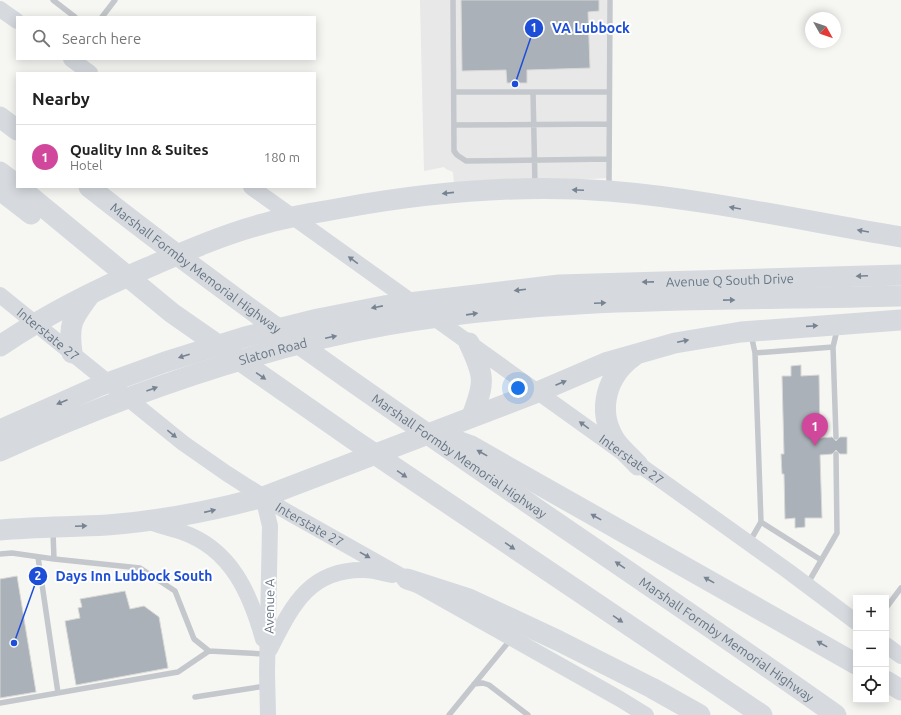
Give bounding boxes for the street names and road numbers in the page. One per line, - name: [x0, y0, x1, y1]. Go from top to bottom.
- street label: Marshall Formby Memorial Highway: [108, 200, 284, 336]
- street label: Avenue Q South Drive: [666, 271, 794, 289]
- street label: Interstate 27: [15, 305, 82, 363]
- street label: Slaton Road: [237, 335, 308, 367]
- street label: Marshall Formby Memorial Highway: [370, 391, 550, 521]
- street label: Interstate 27: [597, 432, 666, 487]
- street label: Interstate 27: [273, 500, 346, 549]
- street label: Marshall Formby Memorial Highway: [637, 574, 817, 704]
- street label: Avenue A: [262, 578, 276, 634]

